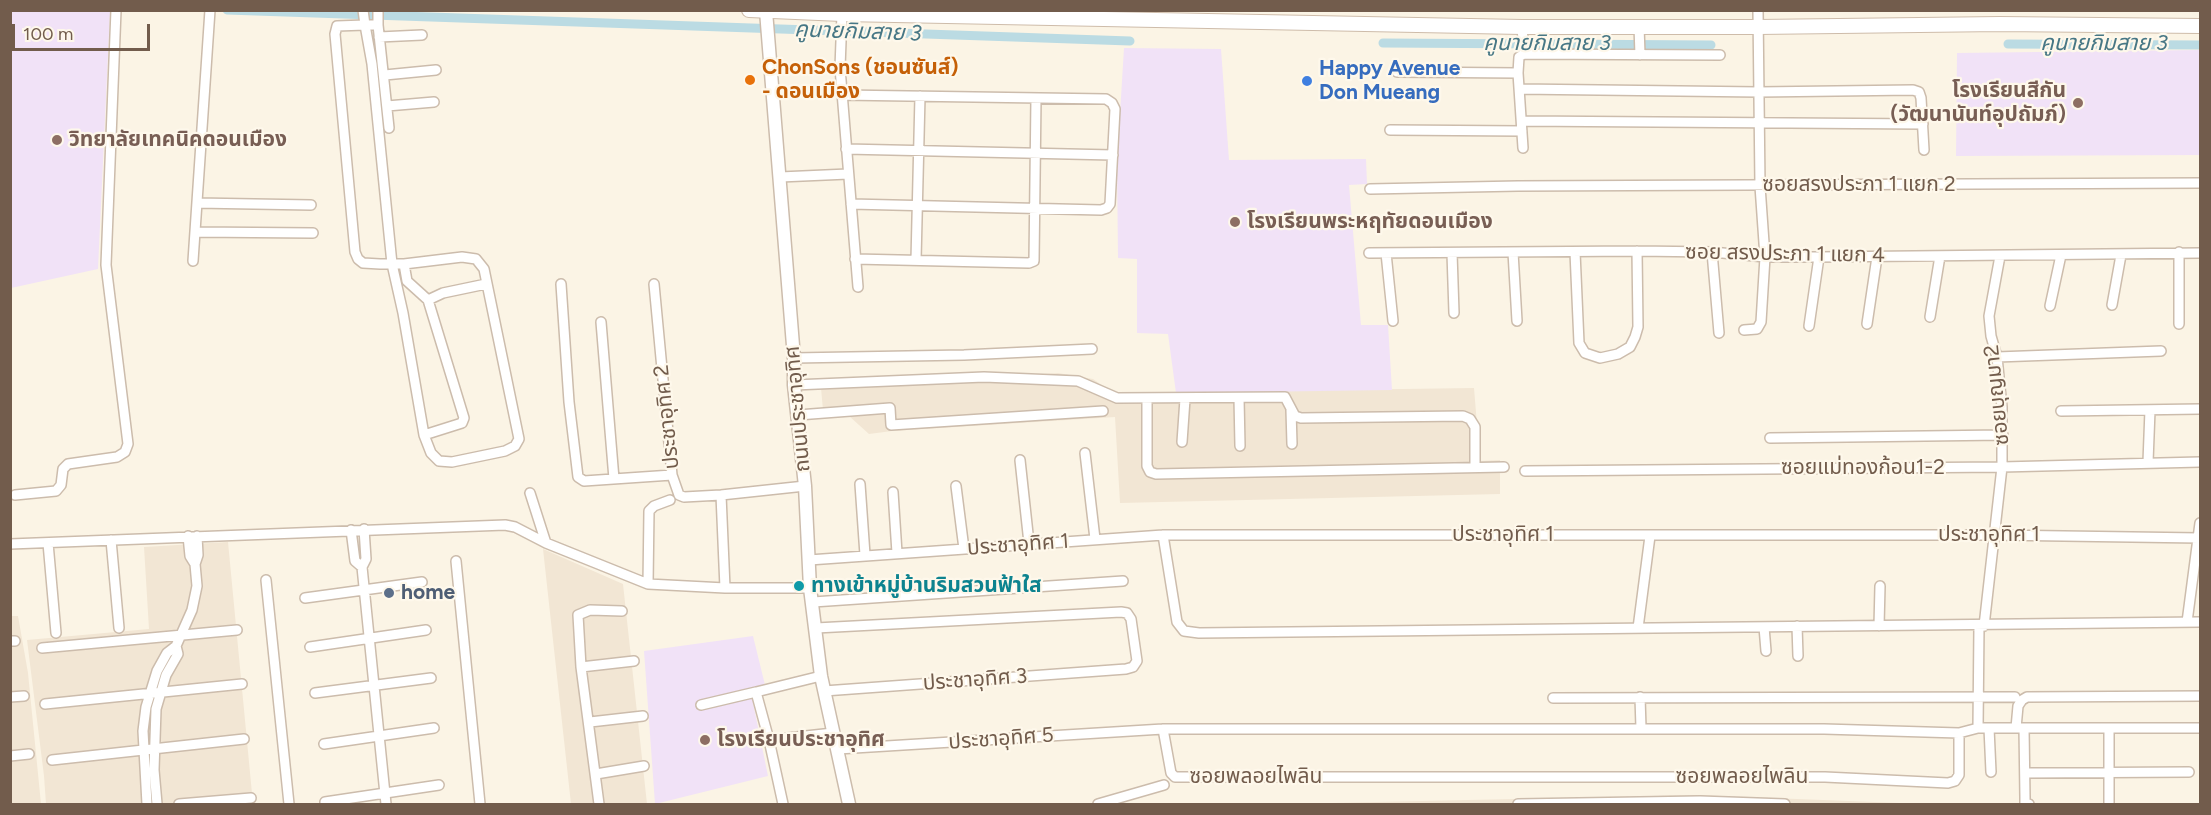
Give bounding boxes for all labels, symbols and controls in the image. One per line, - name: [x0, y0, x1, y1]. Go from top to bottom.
- scale bar: [15, 12, 153, 50]
- water label: คูนายกิมสาย 3: [794, 17, 922, 47]
- text: 100 m: [23, 23, 73, 45]
- water label: คูนายกิมสาย 3: [1483, 31, 1611, 57]
- water label: คูนายกิมสาย 3: [2040, 31, 2168, 57]
- place label: ChonSons (ชอนซันส์) - ดอนเมือง: [762, 55, 958, 105]
- place label: Happy Avenue Don Mueang: [1319, 56, 1460, 106]
- marker: ChonSons (ชอนซันส์) - ดอนเมือง: [743, 73, 757, 87]
- marker: Happy Avenue Don Mueang: [1300, 74, 1314, 88]
- place label: โรงเรียนสีกัน (วัฒนานันท์อุปถัมภ์): [1890, 78, 2066, 128]
- marker: โรงเรียนสีกัน (วัฒนานันท์อุปถัมภ์): [2071, 96, 2085, 110]
- place label: วิทยาลัยเทคนิคดอนเมือง: [69, 127, 287, 153]
- marker: วิทยาลัยเทคนิคดอนเมือง: [50, 133, 64, 147]
- street label: ซอยสรงประภา 1 แยก 2: [1762, 172, 1956, 198]
- place label: โรงเรียนพระหฤทัยดอนเมือง: [1247, 209, 1493, 235]
- marker: โรงเรียนพระหฤทัยดอนเมือง: [1228, 215, 1242, 229]
- street label: ซอย สรงประภา 1 แยก 4: [1685, 240, 1885, 268]
- street label: ซอยบุญมา2: [1979, 343, 2015, 447]
- street label: ถนนประชาอุทิศ: [780, 345, 816, 473]
- street label: ประชาอุทิศ 2: [649, 363, 685, 471]
- street label: ซอยแม่ทองก้อน1-2: [1781, 455, 1945, 481]
- street label: ประชาอุทิศ 1: [1452, 522, 1554, 548]
- street label: ประชาอุทิศ 1: [1938, 522, 2040, 548]
- street label: ประชาอุทิศ 1: [966, 529, 1070, 561]
- place label: ทางเข้าหมู่บ้านริมสวนฟ้าใส: [811, 573, 1042, 599]
- marker: ทางเข้าหมู่บ้านริมสวนฟ้าใส: [792, 579, 806, 593]
- place label: home: [401, 580, 455, 606]
- marker: home: [382, 586, 396, 600]
- street label: ประชาอุทิศ 3: [922, 664, 1028, 696]
- street label: ประชาอุทิศ 5: [948, 723, 1054, 755]
- place label: โรงเรียนประชาอุทิศ: [717, 727, 885, 753]
- marker: โรงเรียนประชาอุทิศ: [698, 733, 712, 747]
- street label: ซอยพลอยไพลิน: [1190, 764, 1322, 790]
- street label: ซอยพลอยไพลิน: [1676, 764, 1808, 790]

